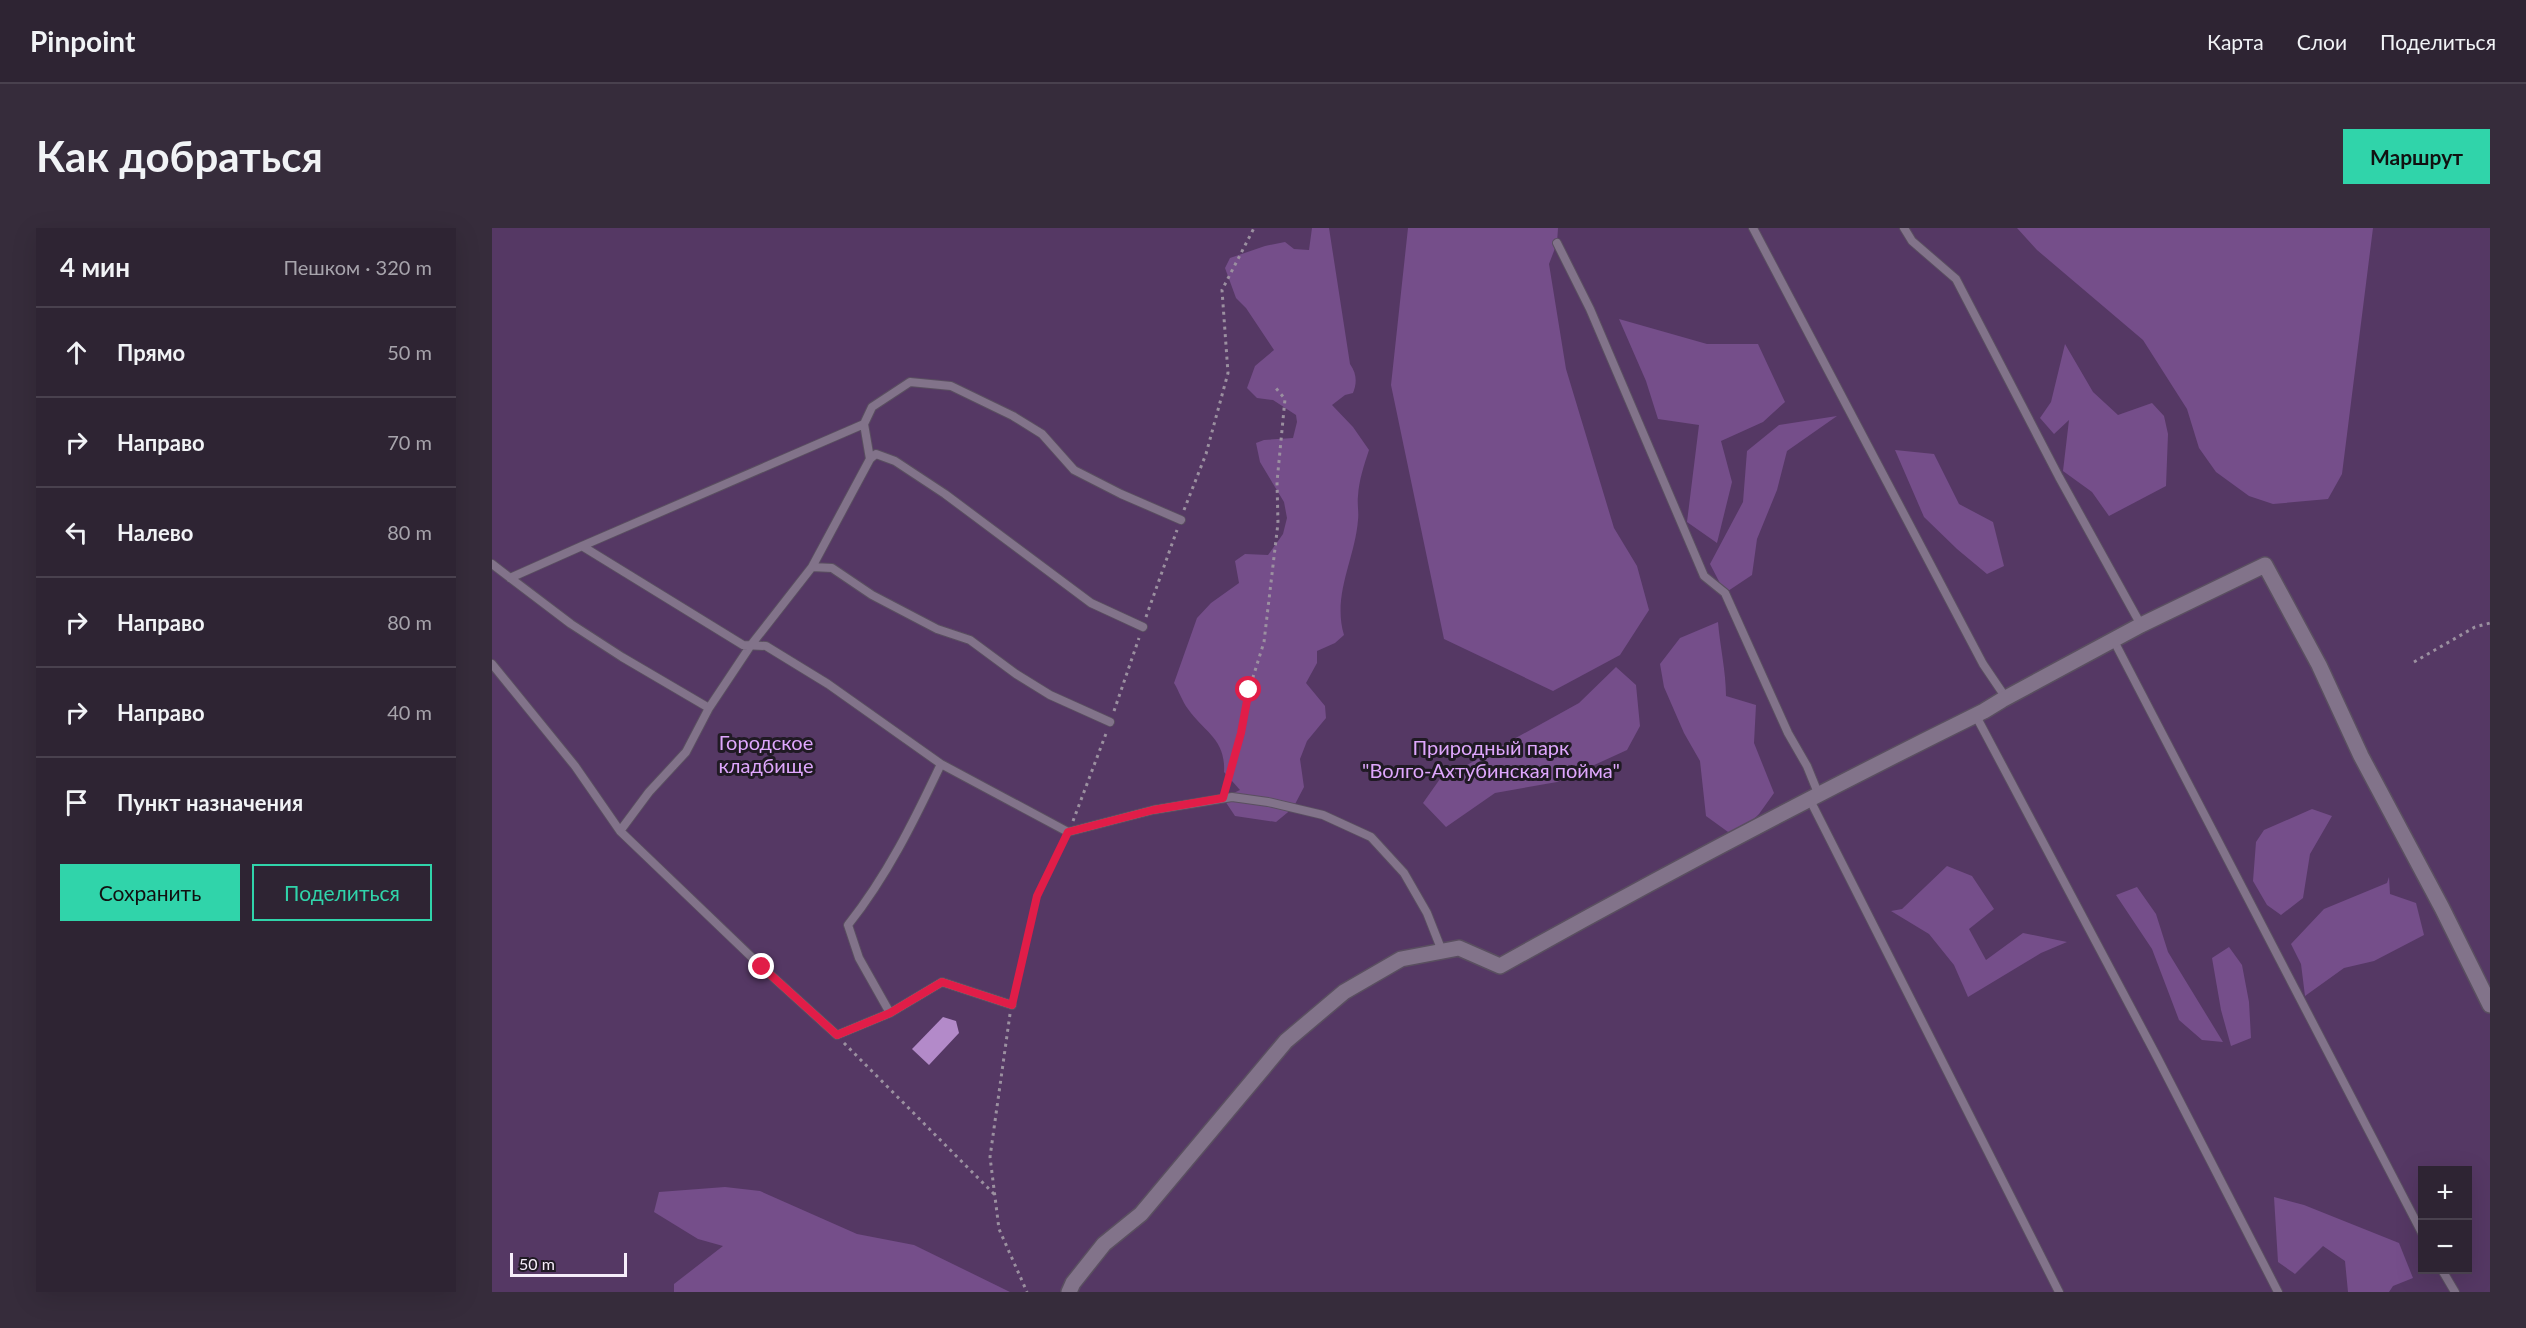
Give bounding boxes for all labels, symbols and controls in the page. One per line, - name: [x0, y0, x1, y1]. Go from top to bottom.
- text: Pinpoint: [30, 24, 135, 58]
- text: Карта: [2207, 29, 2264, 54]
- text: Слои: [2297, 29, 2347, 54]
- text: Поделиться: [2380, 29, 2496, 54]
- button: Маршрут: [2343, 129, 2490, 184]
- text: Как добраться: [36, 131, 323, 181]
- text: 4 мин: [60, 251, 130, 283]
- text: Пешком · 320 m: [283, 255, 432, 279]
- icon: ahead: [60, 336, 93, 369]
- text: Прямо: [117, 339, 185, 366]
- text: 50 m: [387, 340, 432, 364]
- icon: right: [60, 426, 93, 459]
- text: Направо: [117, 429, 205, 456]
- text: 70 m: [387, 430, 432, 454]
- icon: left: [60, 516, 93, 549]
- text: Налево: [117, 519, 193, 546]
- text: 80 m: [387, 520, 432, 544]
- icon: right: [60, 606, 93, 639]
- text: Направо: [117, 609, 205, 636]
- text: 80 m: [387, 610, 432, 634]
- route start: [1235, 676, 1261, 702]
- icon: right: [60, 696, 93, 729]
- text: Направо: [117, 699, 205, 726]
- text: 40 m: [387, 700, 432, 724]
- park label: Городское кладбище: [719, 730, 813, 777]
- park label: Природный парк "Волго-Ахтубинская пойма": [1362, 735, 1620, 782]
- icon: arrive: [60, 786, 93, 819]
- text: Пункт назначения: [117, 789, 303, 816]
- button: Сохранить: [60, 864, 240, 921]
- button: Поделиться: [252, 864, 432, 921]
- route end: [748, 953, 774, 979]
- map controls: [2418, 1166, 2472, 1274]
- button: +: [2418, 1166, 2472, 1220]
- button: −: [2418, 1220, 2472, 1274]
- scale bar: [510, 1250, 627, 1278]
- text: 50 m: [519, 1254, 555, 1273]

